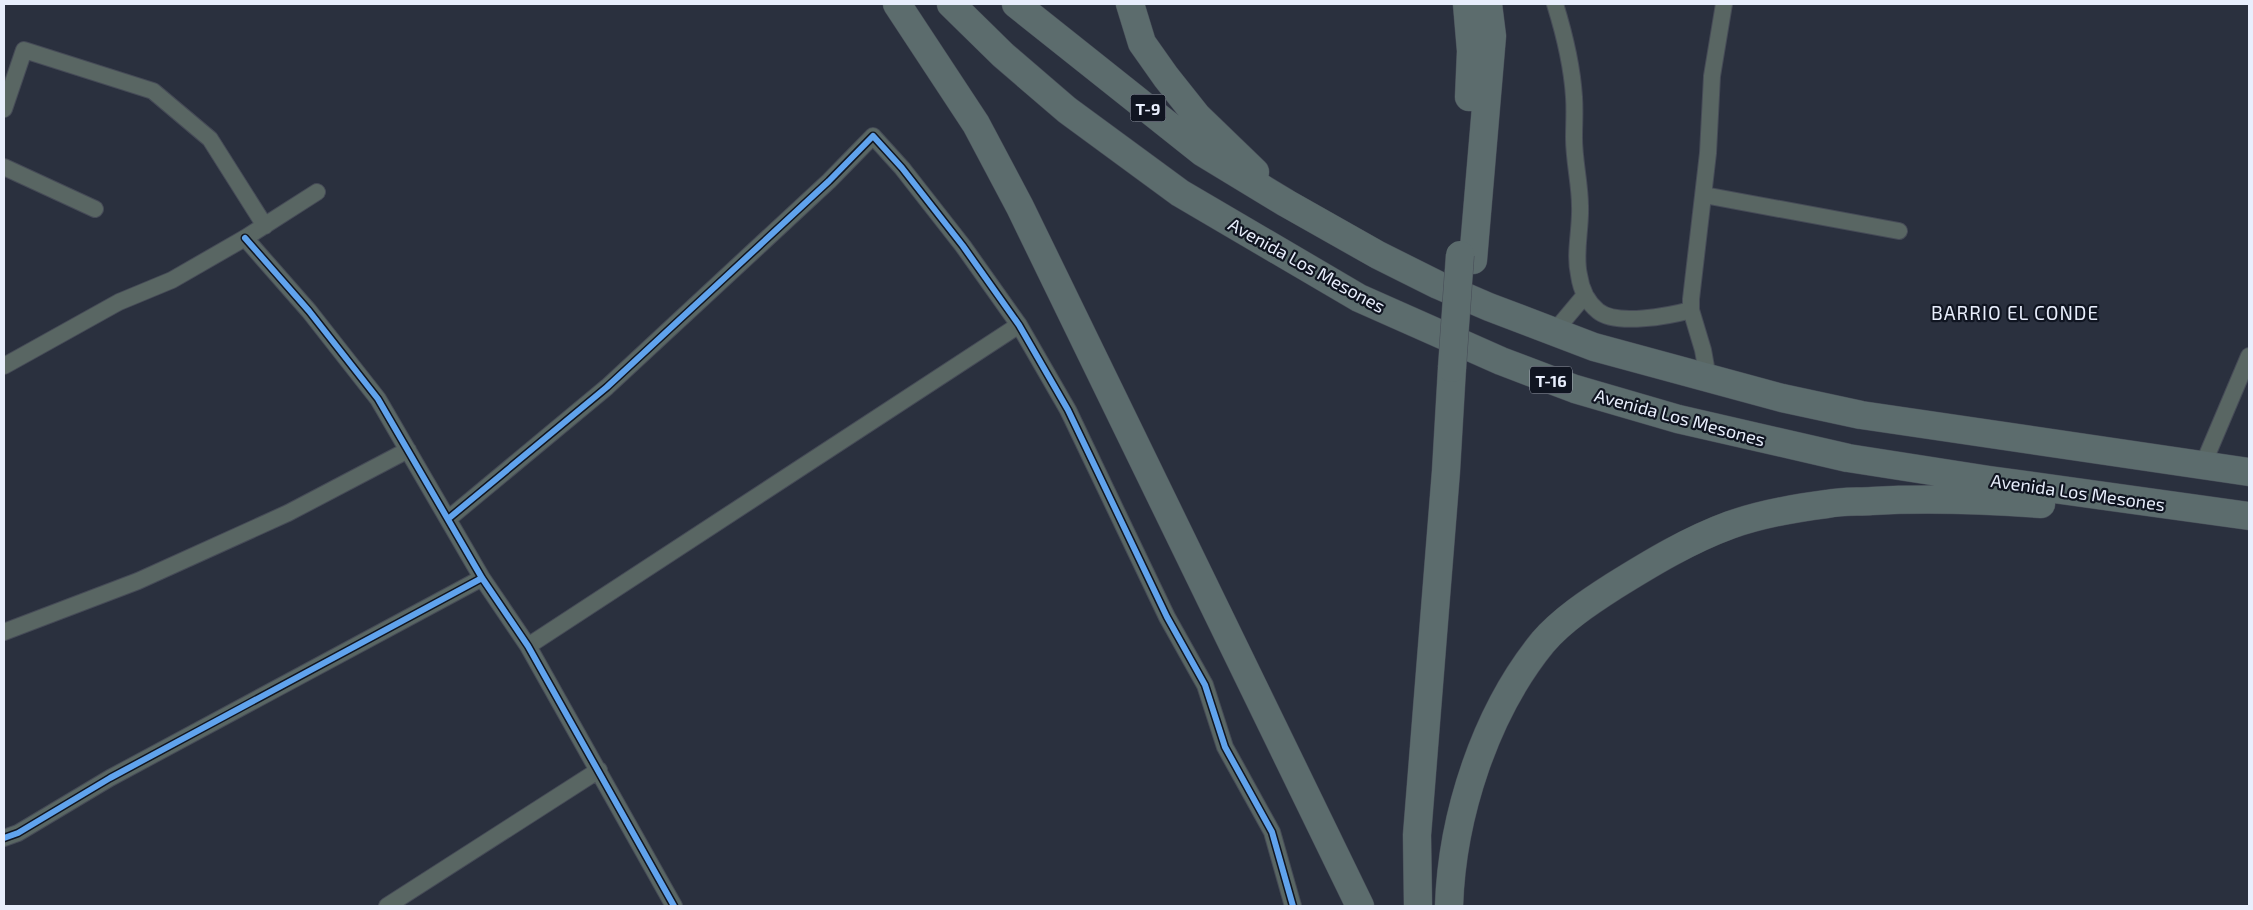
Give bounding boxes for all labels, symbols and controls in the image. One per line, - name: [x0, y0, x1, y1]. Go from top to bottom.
- road number: T-9: [1130, 95, 1166, 122]
- street label: Avenida Los Mesones: [1225, 213, 1389, 317]
- district label: BARRIO EL CONDE: [1931, 301, 2099, 324]
- road number: T-16: [1530, 366, 1572, 394]
- street label: Avenida Los Mesones: [1592, 384, 1768, 450]
- street label: Avenida Los Mesones: [1989, 469, 2167, 515]

